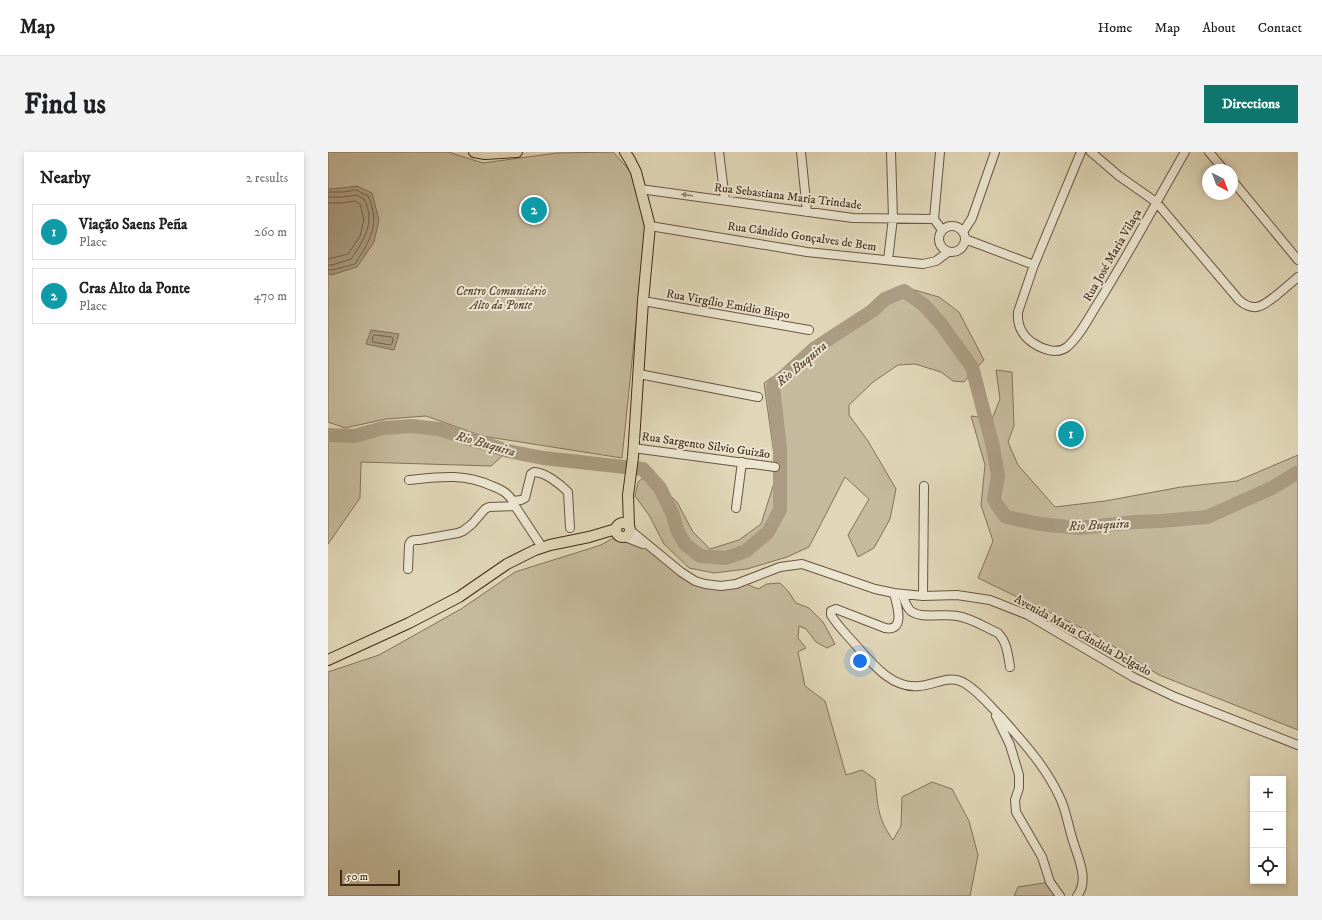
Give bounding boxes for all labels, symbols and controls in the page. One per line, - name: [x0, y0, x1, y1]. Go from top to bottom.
- text: Map: [20, 16, 55, 39]
- text: Home: [1098, 19, 1132, 37]
- text: Map: [1154, 19, 1180, 37]
- text: About: [1202, 19, 1236, 37]
- text: Contact: [1258, 19, 1302, 37]
- button: Directions: [1204, 85, 1298, 123]
- text: Find us: [24, 87, 106, 122]
- north arrow: [1202, 164, 1238, 200]
- text: Nearby: [40, 167, 90, 189]
- text: 2 results: [246, 170, 288, 186]
- street label: Rua Sebastiana Maria Trindade: [713, 180, 863, 213]
- one-way arrow: [680, 192, 693, 198]
- pin: 2: [521, 195, 547, 225]
- street label: Rua José Maria Vilaça: [1080, 206, 1145, 304]
- text: Viação Saens Peña: [79, 215, 187, 234]
- street label: Rua Cândido Gonçalves de Bem: [726, 219, 877, 254]
- text: 1: [52, 224, 56, 240]
- text: 260 m: [254, 224, 287, 240]
- text: Place: [79, 234, 107, 250]
- text: Cras Alto da Ponte: [79, 279, 190, 298]
- park label: Centro Comunitário Alto da Ponte: [456, 284, 547, 313]
- street label: Rua Virgílio Emídio Bispo: [665, 286, 791, 323]
- text: 2: [51, 288, 57, 304]
- text: 470 m: [254, 288, 287, 304]
- text: Place: [79, 298, 107, 314]
- water label: Rio Buquira: [772, 338, 830, 390]
- pin: 1: [1058, 419, 1084, 449]
- water label: Rio Buquira: [453, 428, 518, 460]
- street label: Rua Sargento Silvio Guizão: [641, 429, 771, 462]
- water label: Rio Buquira: [1067, 515, 1130, 535]
- street label: Avenida Maria Cândida Delgado: [1012, 591, 1154, 679]
- your location: [850, 651, 870, 671]
- map controls: [1250, 776, 1286, 884]
- button: +: [1250, 776, 1286, 812]
- button: −: [1250, 812, 1286, 848]
- button: locate: [1250, 848, 1286, 884]
- scale bar: [340, 868, 400, 887]
- text: 50 m: [346, 870, 368, 884]

